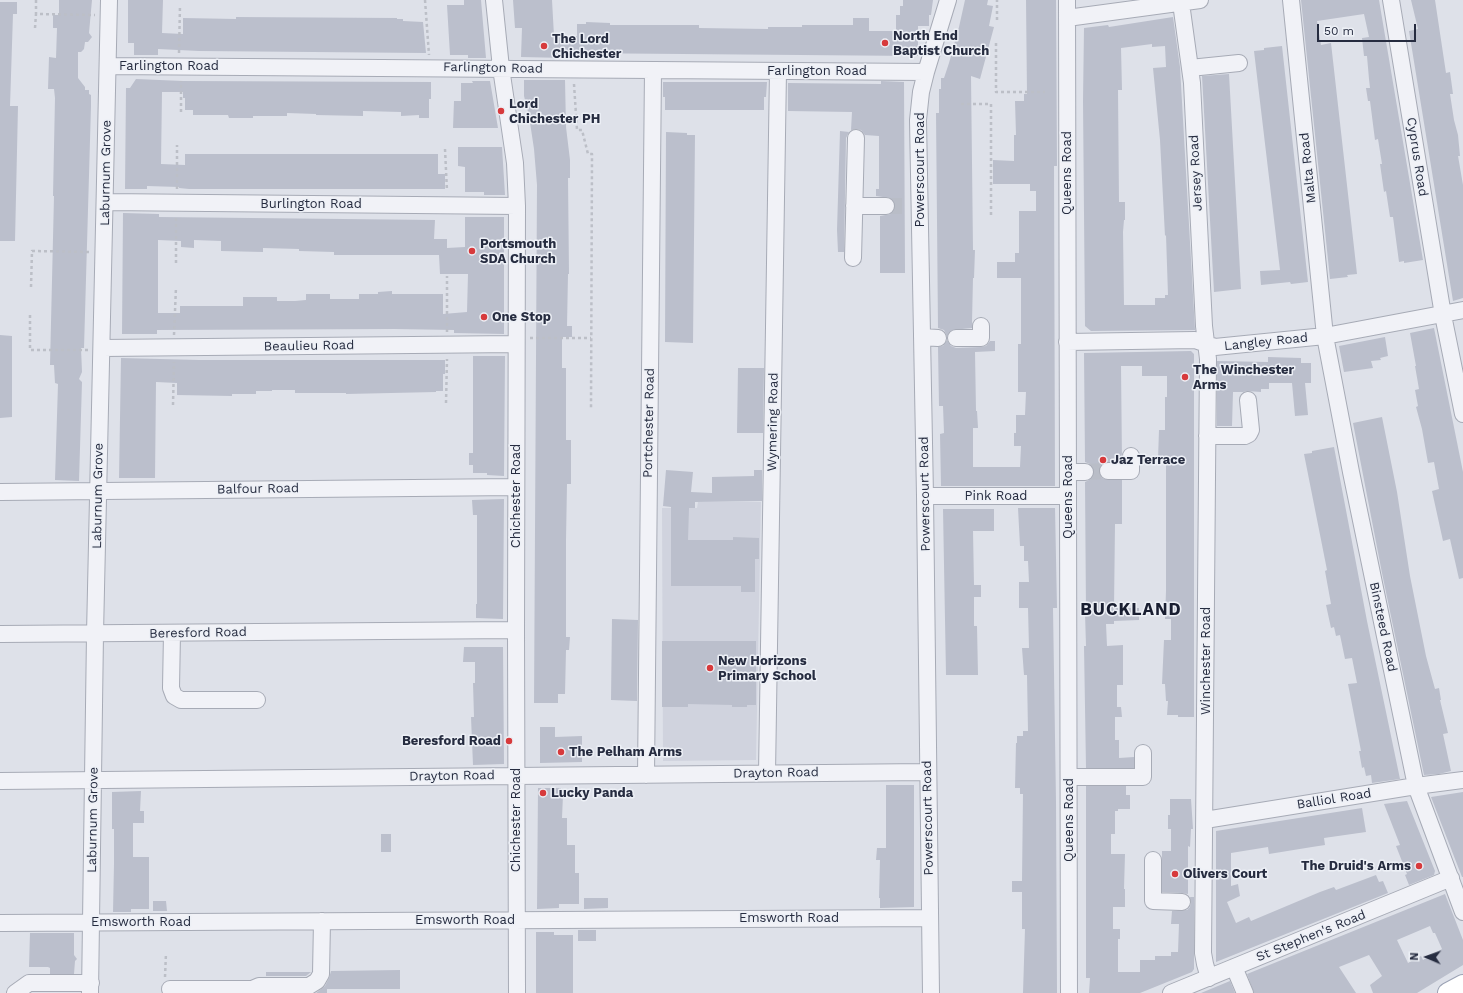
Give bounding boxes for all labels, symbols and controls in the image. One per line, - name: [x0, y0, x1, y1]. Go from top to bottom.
- scale bar: [1319, 16, 1418, 42]
- text: 50 m: [1324, 24, 1354, 38]
- place label: North End Baptist Church: [893, 28, 989, 59]
- place label: The Lord Chichester: [552, 31, 621, 62]
- marker: North End Baptist Church: [880, 38, 890, 48]
- marker: The Lord Chichester: [539, 41, 549, 51]
- street label: Farlington Road: [119, 58, 219, 74]
- street label: Farlington Road: [443, 59, 543, 77]
- street label: Farlington Road: [767, 63, 867, 79]
- place label: Lord Chichester PH: [509, 96, 600, 127]
- marker: Lord Chichester PH: [496, 106, 506, 116]
- street label: Powerscourt Road: [912, 112, 928, 228]
- street label: Cyprus Road: [1403, 116, 1431, 198]
- street label: Laburnum Grove: [97, 120, 115, 226]
- street label: Queens Road: [1059, 131, 1075, 215]
- street label: Malta Road: [1297, 132, 1319, 204]
- street label: Jersey Road: [1186, 134, 1206, 212]
- street label: Burlington Road: [260, 196, 362, 212]
- place label: Portsmouth SDA Church: [480, 236, 556, 267]
- marker: Portsmouth SDA Church: [467, 246, 477, 256]
- place label: One Stop: [492, 309, 551, 325]
- marker: One Stop: [479, 312, 489, 322]
- street label: Langley Road: [1223, 330, 1309, 354]
- street label: Beaulieu Road: [264, 337, 354, 355]
- place label: The Winchester Arms: [1193, 362, 1294, 393]
- street label: Portchester Road: [640, 368, 658, 478]
- street label: Wymering Road: [764, 372, 782, 472]
- marker: The Winchester Arms: [1180, 372, 1190, 382]
- street label: Powerscourt Road: [916, 436, 934, 552]
- street label: Laburnum Grove: [89, 443, 107, 549]
- street label: Chichester Road: [508, 444, 524, 548]
- place label: Jaz Terrace: [1111, 452, 1185, 468]
- street label: Queens Road: [1060, 455, 1076, 539]
- marker: Jaz Terrace: [1098, 455, 1108, 465]
- street label: Balfour Road: [217, 480, 299, 498]
- street label: Pink Road: [965, 488, 1027, 504]
- street label: Binsteed Road: [1366, 581, 1400, 673]
- district label: BUCKLAND: [1080, 600, 1182, 620]
- street label: Winchester Road: [1198, 607, 1214, 715]
- street label: Beresford Road: [149, 624, 247, 642]
- place label: New Horizons Primary School: [718, 653, 816, 684]
- marker: New Horizons Primary School: [705, 663, 715, 673]
- place label: Beresford Road: [402, 733, 501, 749]
- marker: Beresford Road: [504, 736, 514, 746]
- place label: The Pelham Arms: [569, 744, 682, 760]
- marker: The Pelham Arms: [556, 747, 566, 757]
- street label: Powerscourt Road: [919, 760, 937, 876]
- street label: Drayton Road: [733, 764, 819, 782]
- street label: Laburnum Grove: [84, 767, 102, 873]
- street label: Drayton Road: [409, 767, 495, 785]
- street label: Chichester Road: [508, 768, 524, 872]
- street label: Queens Road: [1061, 778, 1077, 862]
- place label: Lucky Panda: [551, 785, 633, 801]
- street label: Balliol Road: [1296, 785, 1372, 813]
- marker: Lucky Panda: [538, 788, 548, 798]
- place label: The Druid's Arms: [1301, 858, 1411, 874]
- marker: The Druid's Arms: [1414, 861, 1424, 871]
- place label: Olivers Court: [1183, 866, 1267, 882]
- marker: Olivers Court: [1170, 869, 1180, 879]
- street label: St Stephen's Road: [1254, 907, 1368, 965]
- street label: Emsworth Road: [739, 910, 839, 926]
- street label: Emsworth Road: [415, 912, 515, 928]
- street label: Emsworth Road: [91, 914, 191, 930]
- north arrow: [1407, 937, 1447, 977]
- text: N: [1408, 952, 1421, 961]

